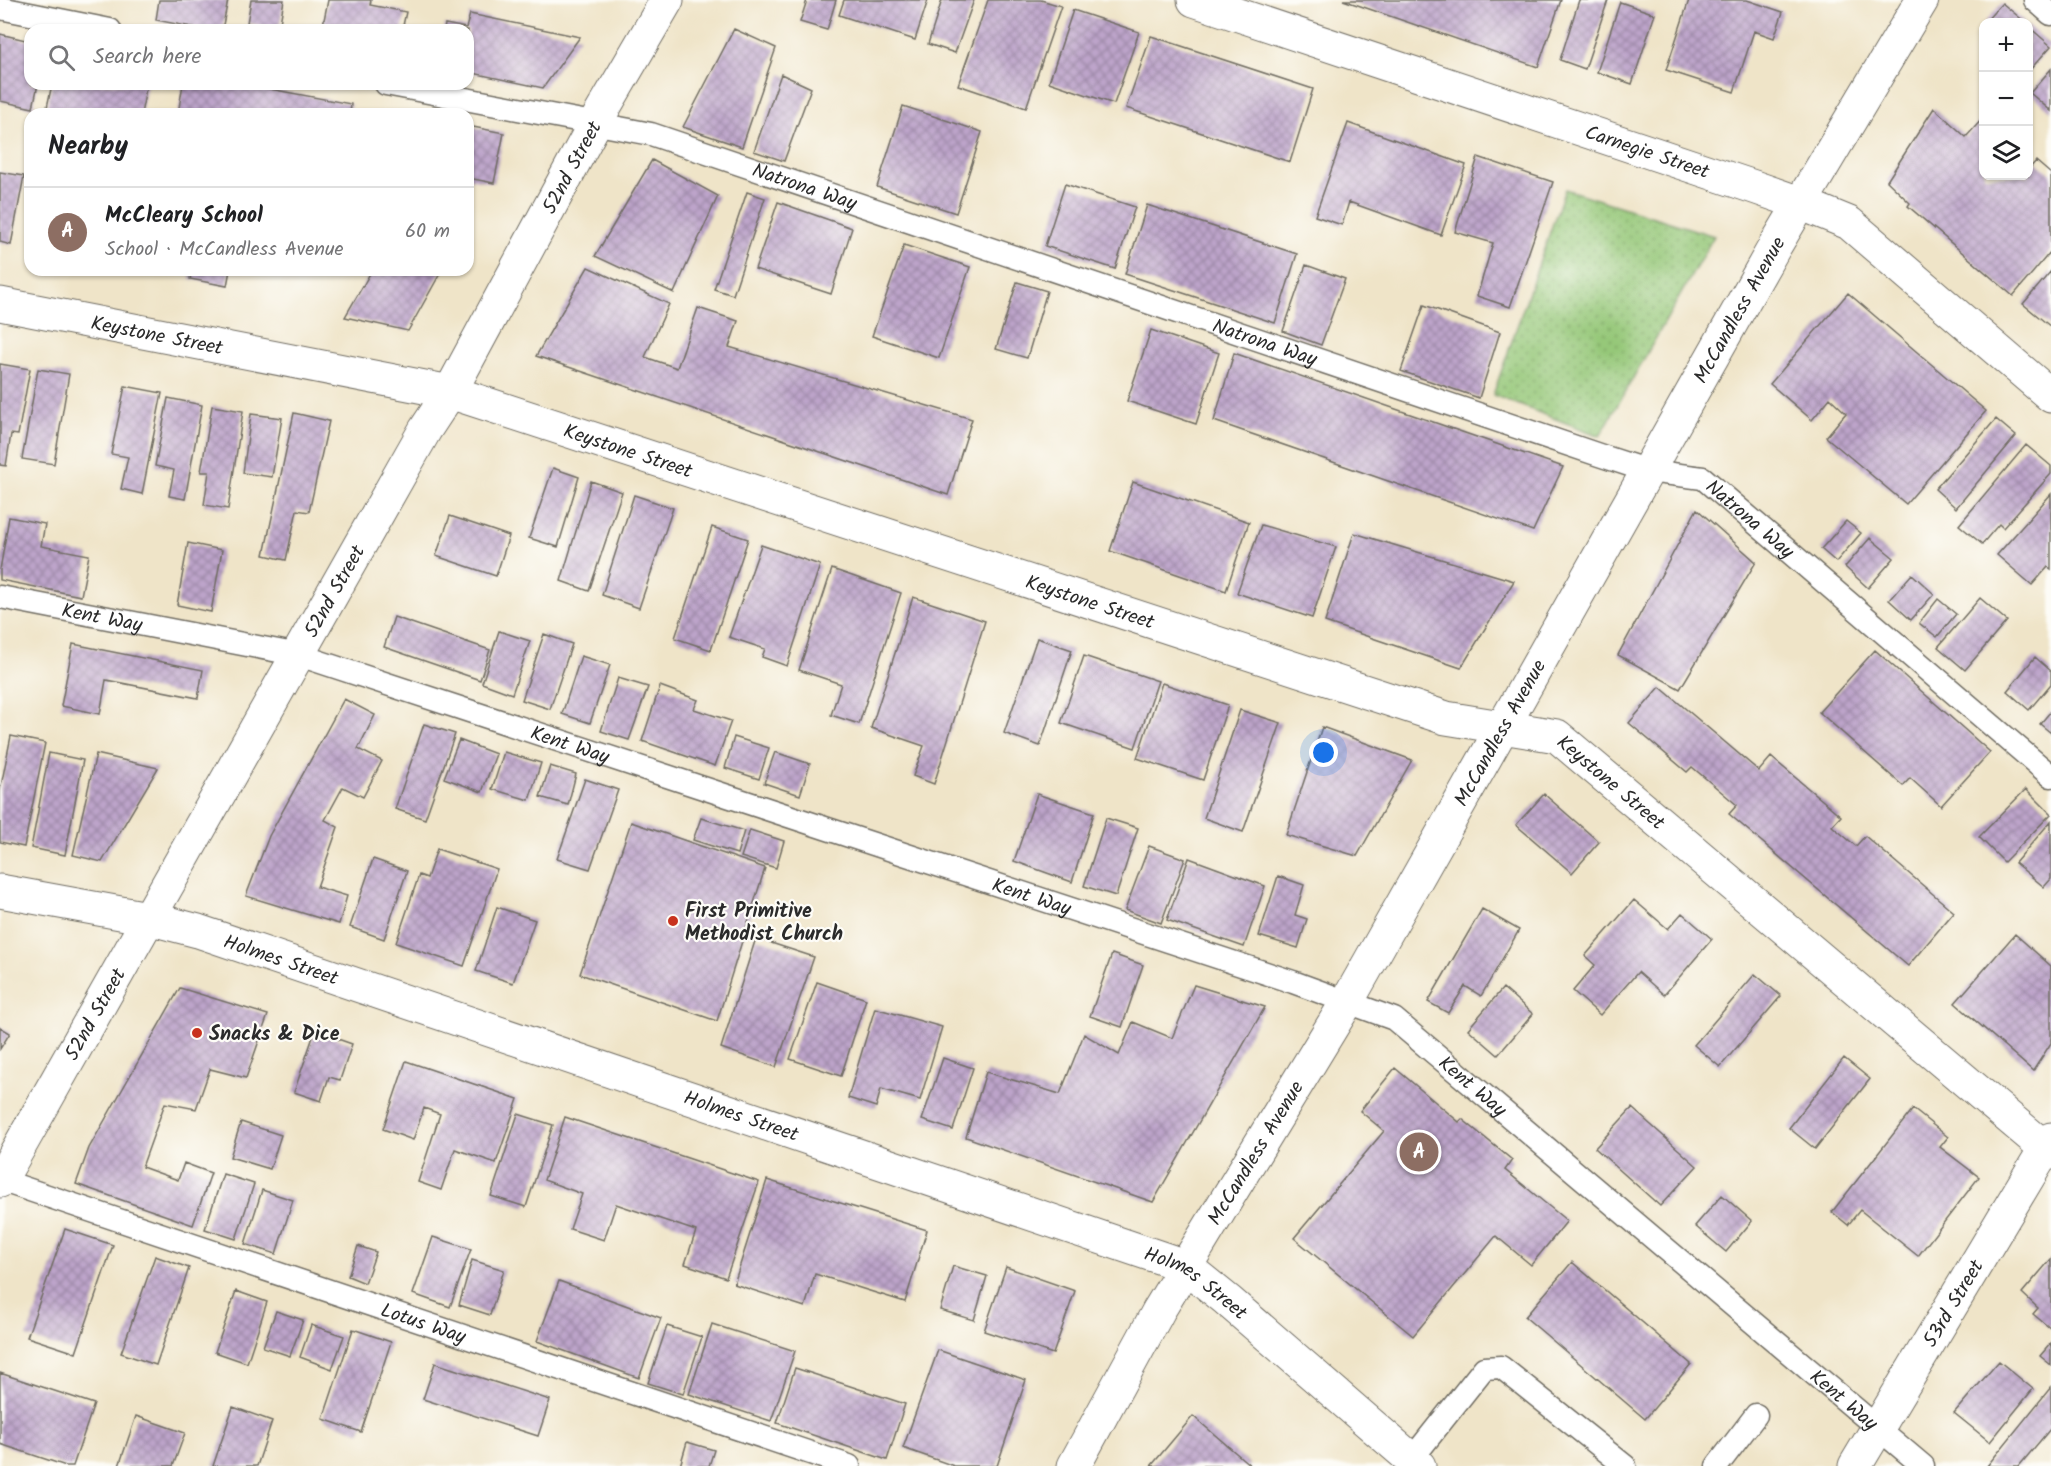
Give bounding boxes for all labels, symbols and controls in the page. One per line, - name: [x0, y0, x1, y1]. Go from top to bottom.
- map controls: [1979, 18, 2033, 180]
- button: +: [1979, 18, 2033, 72]
- search box: [24, 24, 474, 90]
- text: Search here: [93, 40, 201, 75]
- icon: search: [45, 41, 78, 74]
- button: −: [1979, 72, 2033, 126]
- street label: 52nd Street: [535, 115, 611, 220]
- street label: Carnegie Street: [1580, 118, 1714, 189]
- text: Nearby: [48, 126, 128, 168]
- button: layers: [1979, 126, 2033, 180]
- street label: Natrona Way: [747, 155, 861, 221]
- text: McCleary School: [105, 199, 263, 234]
- text: A: [61, 216, 74, 248]
- text: 60 m: [405, 216, 450, 248]
- street label: McCandless Avenue: [1686, 231, 1795, 390]
- text: School · McCandless Avenue: [105, 234, 344, 266]
- street label: Keystone Street: [88, 308, 226, 365]
- street label: Natrona Way: [1208, 311, 1322, 377]
- street label: Keystone Street: [559, 416, 696, 488]
- street label: Natrona Way: [1697, 473, 1801, 568]
- street label: 52nd Street: [297, 540, 375, 644]
- street label: Keystone Street: [1021, 567, 1158, 640]
- street label: Kent Way: [59, 595, 145, 642]
- street label: McCandless Avenue: [1447, 654, 1556, 813]
- street label: Kent Way: [526, 718, 614, 774]
- street label: Keystone Street: [1548, 728, 1672, 839]
- your location: [1309, 738, 1338, 767]
- street label: Kent Way: [987, 870, 1076, 926]
- place label: First Primitive Methodist Church: [685, 896, 843, 951]
- marker: First Primitive Methodist Church: [666, 914, 680, 928]
- street label: Holmes Street: [219, 927, 343, 996]
- street label: 52nd Street: [57, 962, 135, 1067]
- place label: Snacks & Dice: [209, 1019, 340, 1051]
- marker: Snacks & Dice: [190, 1026, 204, 1040]
- street label: Kent Way: [1430, 1049, 1514, 1126]
- street label: McCandless Avenue: [1200, 1075, 1313, 1232]
- street label: Holmes Street: [679, 1083, 803, 1152]
- pin: A: [1400, 1130, 1438, 1174]
- street label: Holmes Street: [1139, 1239, 1254, 1329]
- street label: 53rd Street: [1916, 1254, 1993, 1354]
- street label: Lotus Way: [376, 1295, 471, 1354]
- street label: Kent Way: [1801, 1362, 1885, 1440]

